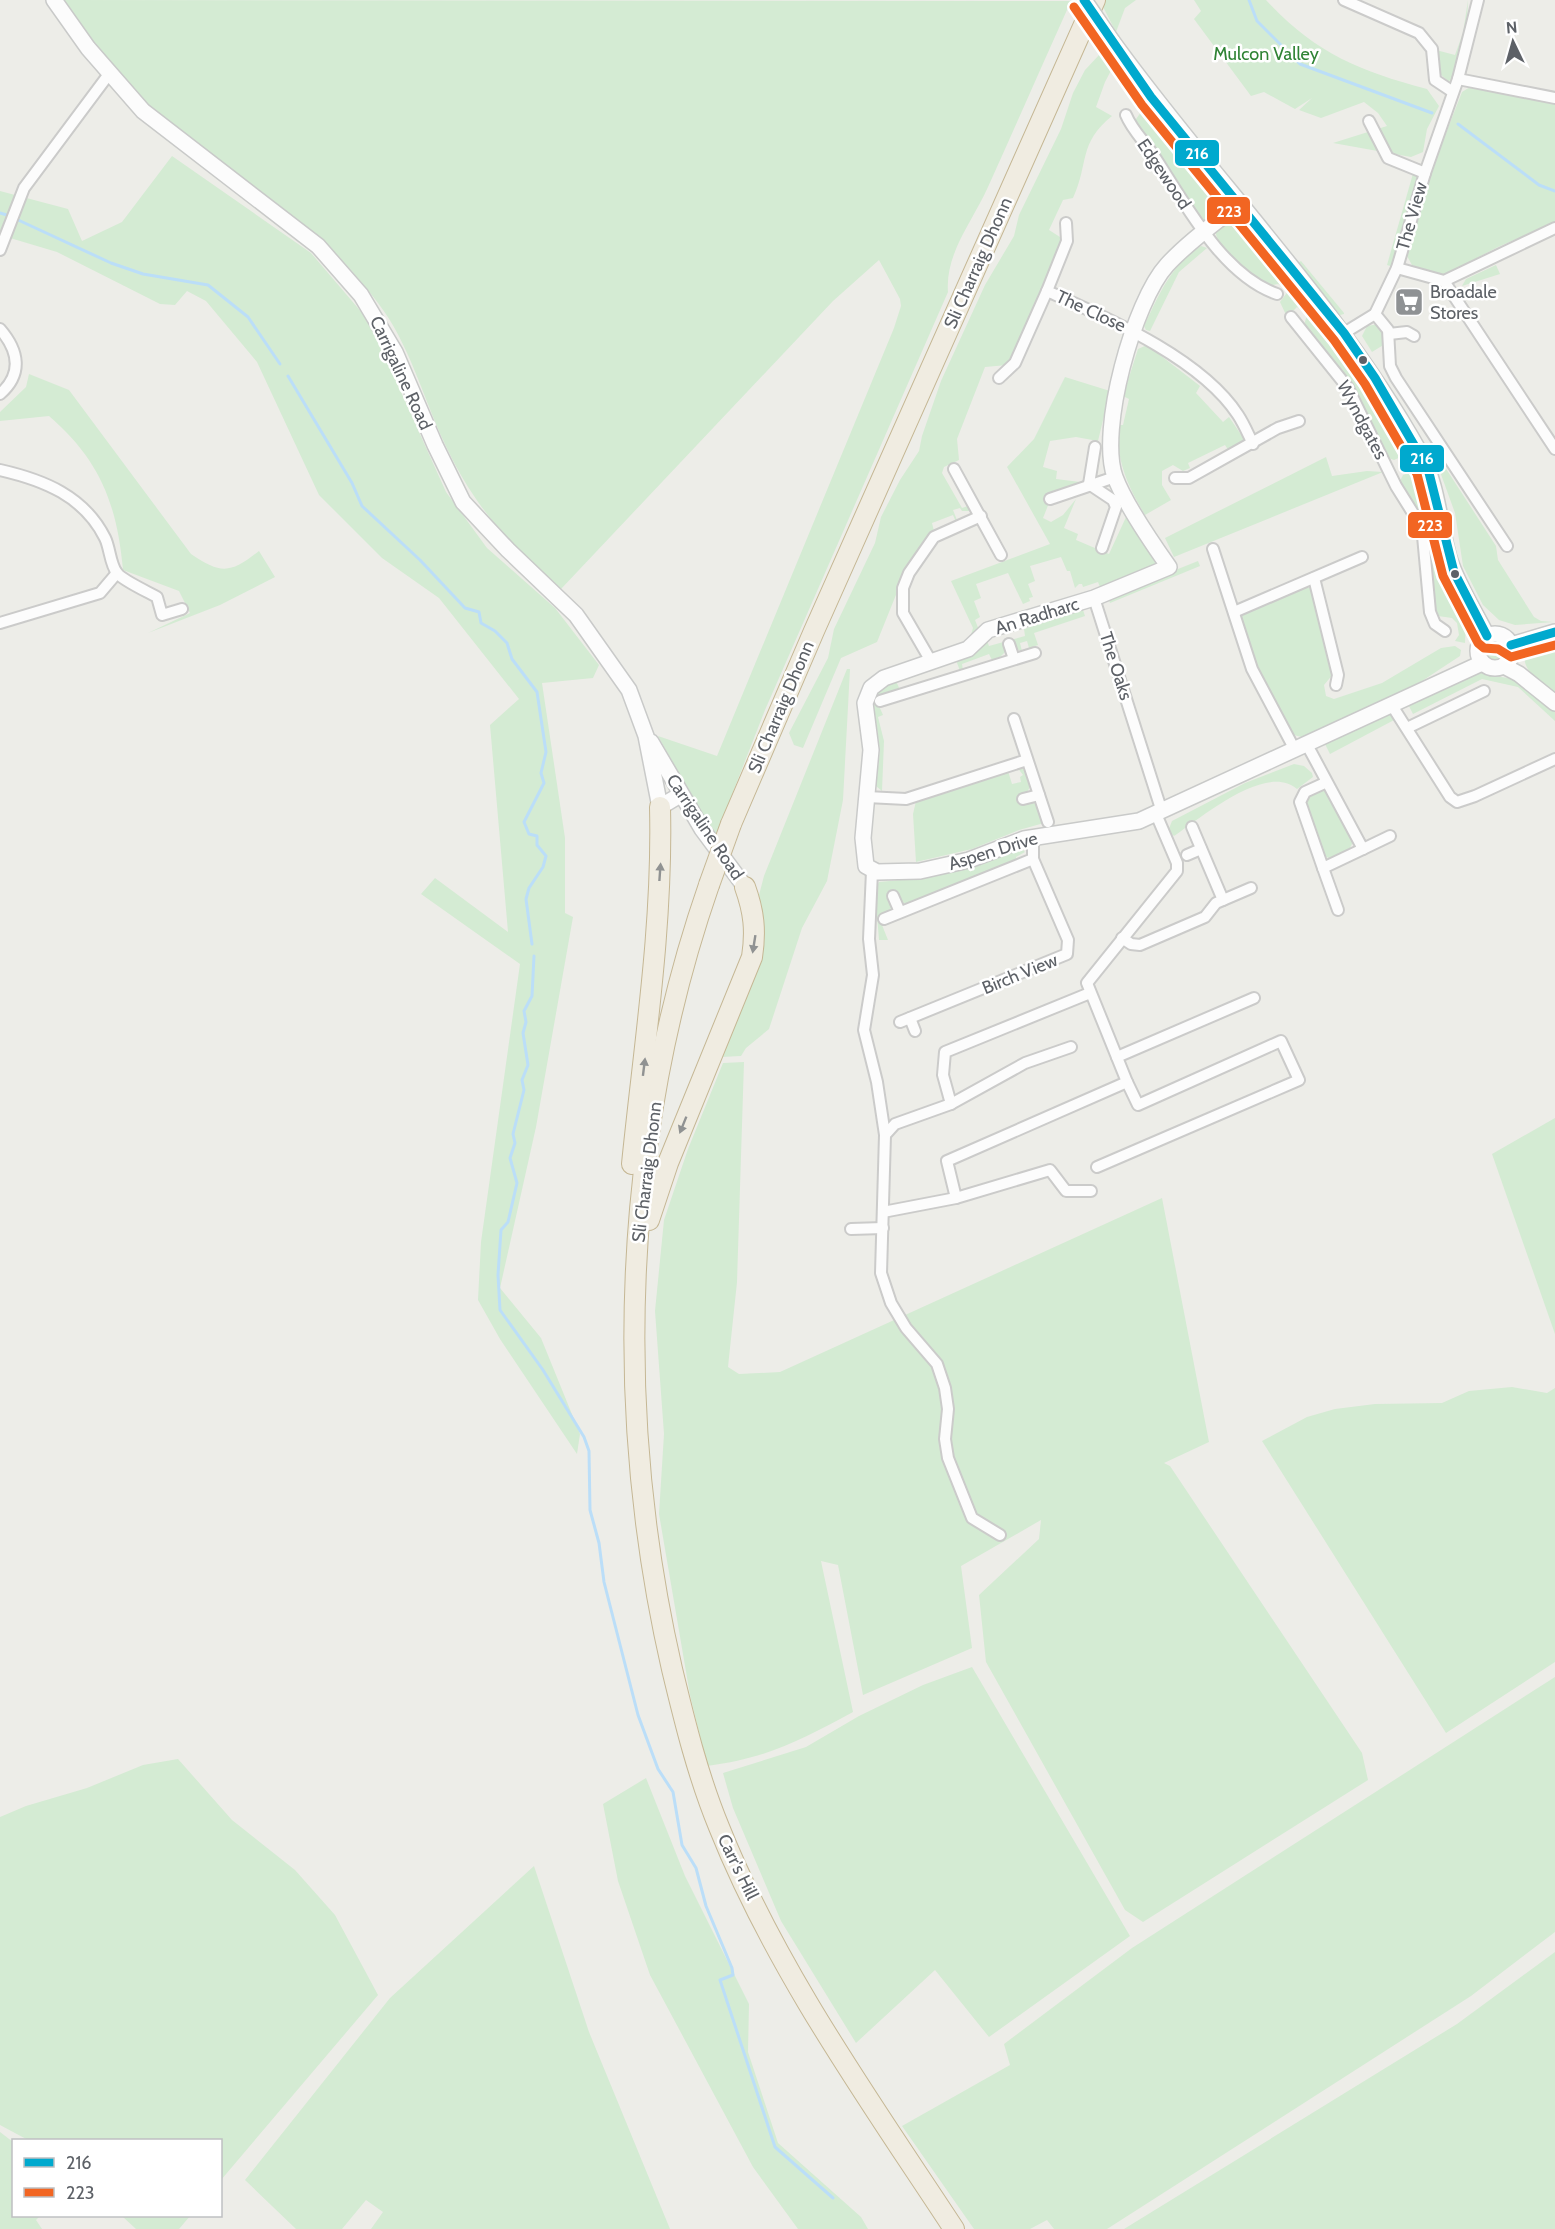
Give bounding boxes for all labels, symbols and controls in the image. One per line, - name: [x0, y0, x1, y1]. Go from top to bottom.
- north arrow: [1483, 12, 1543, 72]
- text: N: [1505, 18, 1518, 38]
- park label: Mulcon Valley: [1213, 43, 1319, 65]
- street label: Edgewood: [1132, 134, 1196, 214]
- line badge: 216: [1174, 139, 1220, 167]
- text: 216: [1185, 144, 1209, 163]
- street label: The View: [1392, 179, 1432, 253]
- street label: Sli Charraig Dhonn: [939, 194, 1017, 332]
- line badge: 223: [1206, 196, 1251, 225]
- text: 223: [1216, 202, 1242, 221]
- place label: Broadale Stores: [1430, 281, 1497, 324]
- street label: The Close: [1053, 285, 1129, 337]
- supermarket icon: Broadale Stores: [1393, 286, 1425, 318]
- street label: Carrigaline Road: [365, 313, 437, 433]
- unlabelled marker: [1357, 354, 1369, 366]
- street label: Wyndgates: [1332, 377, 1392, 463]
- line badge: 216: [1399, 444, 1445, 473]
- text: 216: [1410, 449, 1434, 468]
- line badge: 223: [1407, 511, 1453, 539]
- text: 223: [1417, 516, 1443, 535]
- unlabelled marker: [1449, 568, 1461, 580]
- street label: An Radharc: [992, 593, 1082, 639]
- street label: The Oaks: [1095, 629, 1137, 703]
- street label: Sli Charraig Dhonn: [743, 638, 819, 776]
- street label: Carrigaline Road: [661, 770, 749, 884]
- street label: Aspen Drive: [946, 827, 1040, 875]
- one-way arrow: [655, 863, 665, 882]
- one-way arrow: [750, 935, 759, 954]
- street label: Birch View: [979, 949, 1061, 999]
- one-way arrow: [639, 1057, 648, 1076]
- street label: Sli Charraig Dhonn: [627, 1100, 667, 1244]
- one-way arrow: [678, 1116, 687, 1134]
- street label: Carr's Hill: [713, 1831, 764, 1904]
- legend: [12, 2139, 222, 2217]
- text: 216: [66, 2152, 92, 2174]
- text: 223: [66, 2182, 95, 2204]

